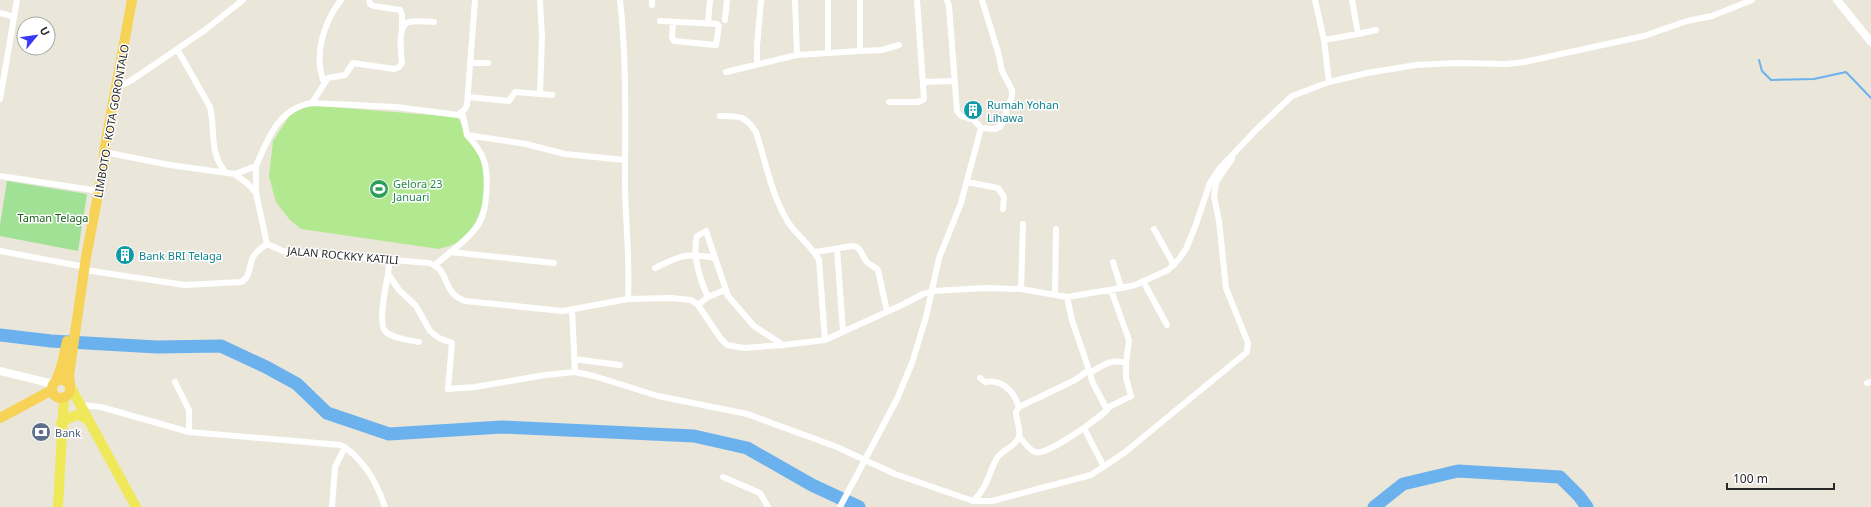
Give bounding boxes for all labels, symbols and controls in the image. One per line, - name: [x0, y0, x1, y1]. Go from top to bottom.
- north arrow: [16, 16, 56, 56]
- text: U: [37, 24, 54, 38]
- street label: LIMBOTO - KOTA GORONTALO: [90, 43, 132, 199]
- place label: Rumah Yohan Lihawa: [987, 97, 1059, 125]
- building icon: Rumah Yohan Lihawa: [962, 99, 984, 121]
- place label: Gelora 23 Januari: [392, 176, 443, 204]
- sports icon: Gelora 23 Januari: [368, 178, 390, 200]
- park label: Taman Telaga: [17, 210, 89, 225]
- street label: JALAN ROCKKY KATILI: [286, 243, 399, 267]
- building icon: Bank BRI Telaga: [114, 244, 136, 266]
- place label: Bank BRI Telaga: [139, 248, 222, 263]
- bank icon: Bank: [30, 421, 52, 443]
- place label: Bank: [55, 425, 81, 440]
- scale bar: [1727, 465, 1834, 491]
- text: 100 m: [1733, 470, 1768, 487]

